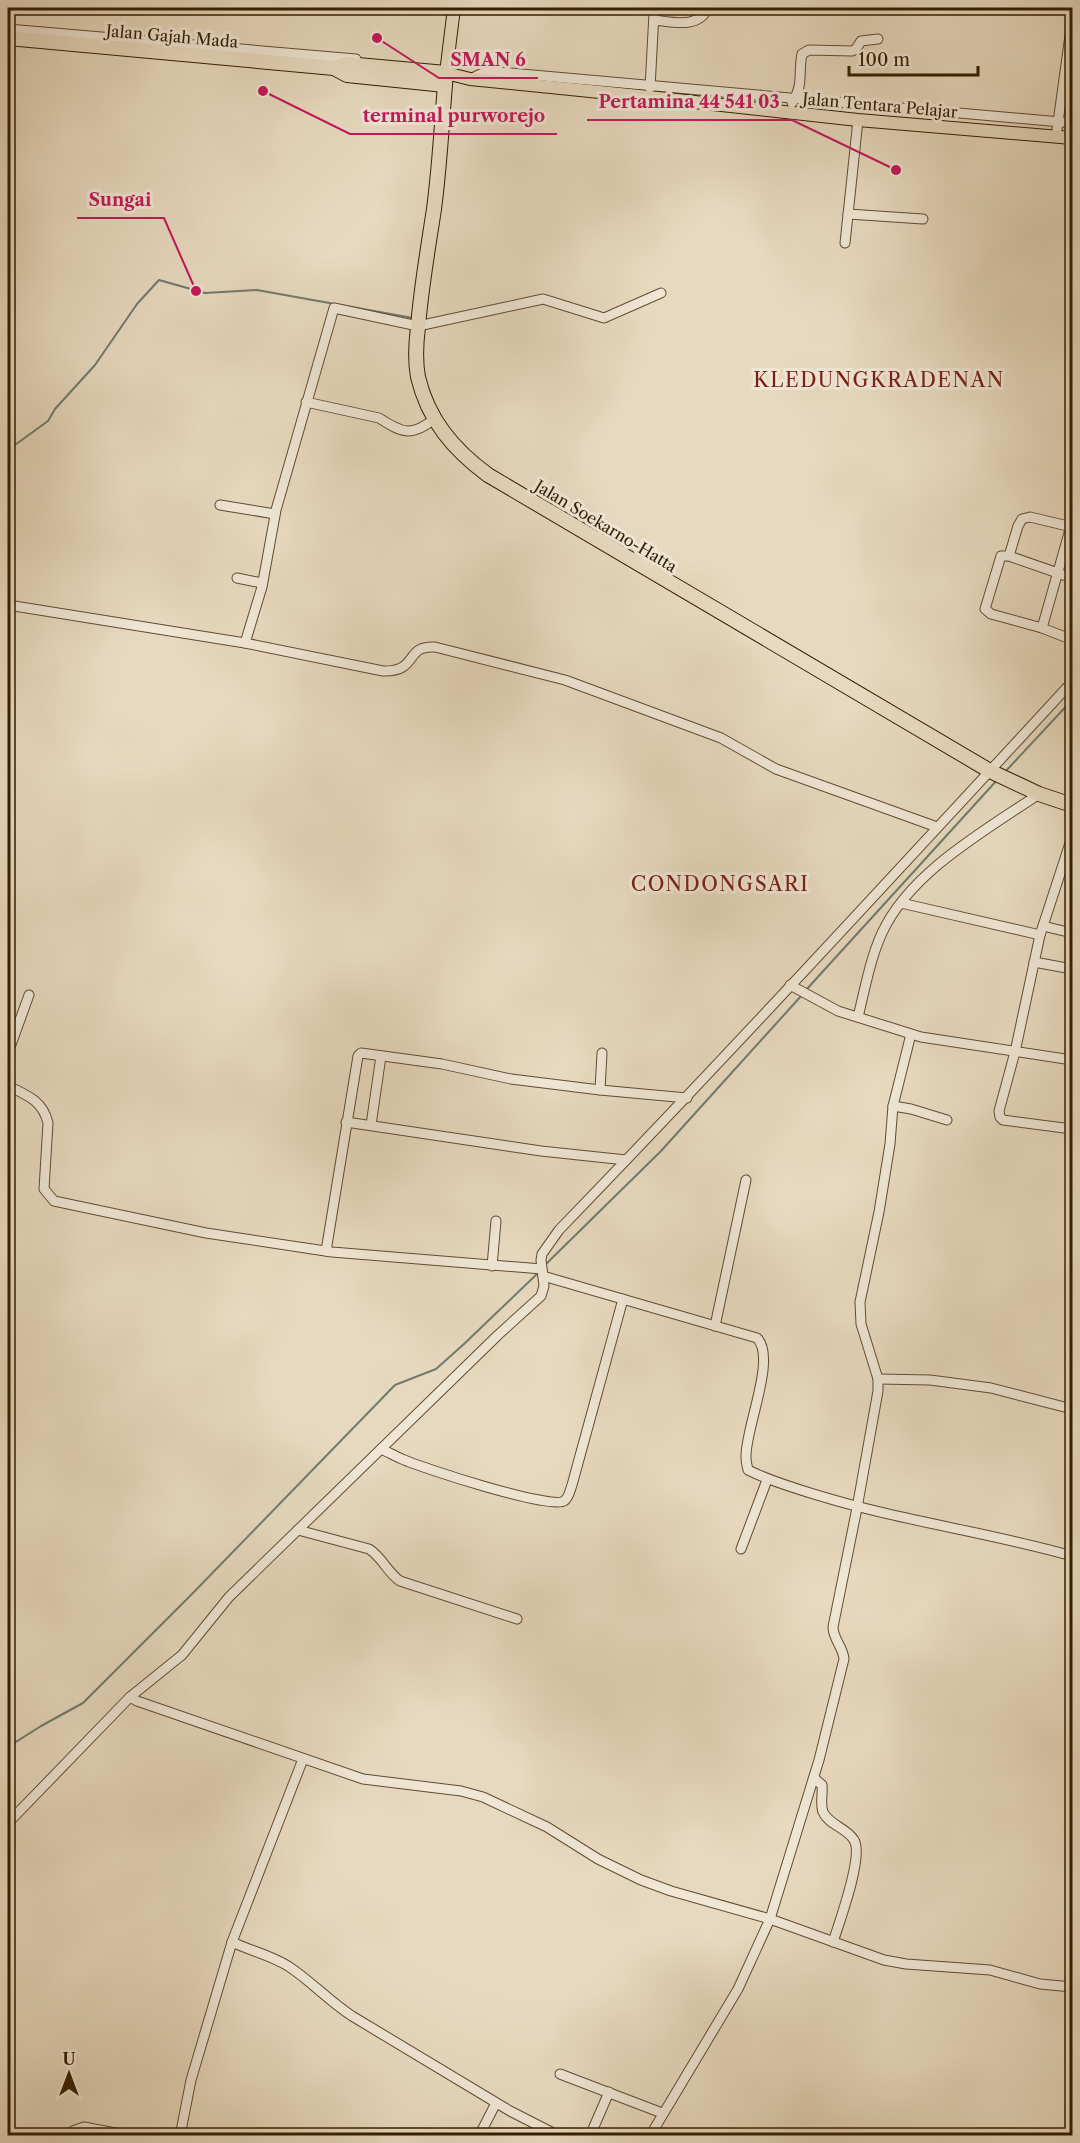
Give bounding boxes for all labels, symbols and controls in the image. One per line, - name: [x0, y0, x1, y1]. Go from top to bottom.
- street label: Jalan Gajah Mada: [102, 20, 239, 52]
- scale bar: [849, 39, 978, 77]
- callout: SMAN 6: [439, 42, 538, 78]
- text: SMAN 6: [450, 49, 526, 71]
- text: 100 m: [858, 49, 910, 71]
- callout: Pertamina 44 541 03: [587, 84, 792, 120]
- street label: Jalan Tentara Pelajar: [799, 88, 959, 122]
- text: Pertamina 44 541 03: [598, 91, 780, 113]
- callout: terminal purworejo: [350, 98, 557, 134]
- text: terminal purworejo: [363, 105, 545, 127]
- callout: Sungai: [77, 182, 164, 218]
- text: Sungai: [89, 189, 152, 211]
- district label: KLEDUNGKRADENAN: [753, 368, 1005, 392]
- street label: Jalan Soekarno-Hatta: [529, 474, 681, 577]
- district label: CONDONGSARI: [631, 872, 809, 896]
- north arrow: [39, 2044, 99, 2104]
- text: U: [63, 2049, 76, 2069]

